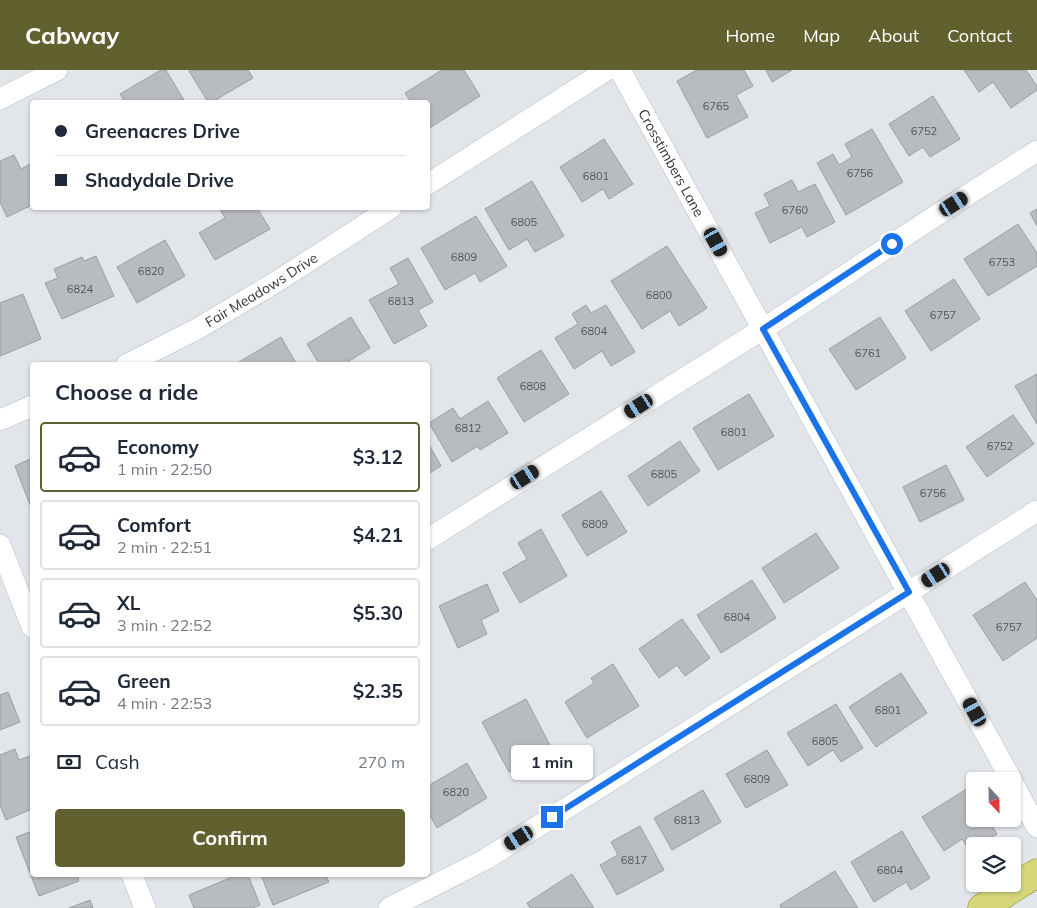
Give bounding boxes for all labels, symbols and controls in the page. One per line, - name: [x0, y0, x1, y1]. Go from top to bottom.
- text: Cabway: [25, 20, 119, 50]
- text: Home: [725, 24, 775, 47]
- text: Map: [803, 24, 840, 47]
- text: About: [868, 24, 919, 47]
- text: Contact: [947, 24, 1012, 47]
- house number: 6765: [703, 99, 730, 113]
- street label: Crosstimbers Lane: [634, 106, 708, 220]
- text: Greenacres Drive: [85, 119, 240, 143]
- house number: 6752: [911, 124, 938, 138]
- house number: 6756: [847, 166, 874, 180]
- text: Shadydale Drive: [85, 168, 234, 192]
- house number: 6801: [583, 169, 609, 183]
- car: [937, 190, 970, 218]
- house number: 6760: [782, 203, 809, 217]
- house number: 6805: [511, 215, 538, 229]
- car: [702, 225, 729, 259]
- route start: [881, 233, 903, 255]
- street label: Fair Meadows Drive: [202, 248, 321, 331]
- house number: 6809: [451, 250, 477, 264]
- house number: 6753: [989, 255, 1015, 269]
- house number: 6820: [138, 264, 165, 278]
- house number: 6824: [67, 282, 94, 296]
- house number: 6800: [646, 288, 673, 302]
- house number: 6813: [388, 294, 414, 308]
- house number: 6757: [930, 308, 956, 322]
- house number: 6804: [581, 324, 608, 338]
- house number: 6761: [855, 346, 881, 360]
- text: Choose a ride: [55, 378, 198, 406]
- house number: 6808: [520, 379, 547, 393]
- car: [622, 392, 655, 420]
- house number: 6812: [455, 421, 482, 435]
- house number: 6801: [721, 425, 747, 439]
- icon: car: [57, 435, 102, 480]
- text: Economy: [117, 435, 199, 459]
- house number: 6752: [987, 439, 1014, 453]
- text: $3.12: [353, 445, 403, 469]
- text: 1 min · 22:50: [117, 459, 212, 479]
- car: [508, 463, 541, 491]
- house number: 6805: [651, 467, 678, 481]
- house number: 6756: [920, 486, 947, 500]
- icon: car: [57, 513, 102, 558]
- text: Comfort: [117, 513, 191, 537]
- house number: 6809: [582, 517, 608, 531]
- text: $4.21: [353, 523, 403, 547]
- text: 2 min · 22:51: [117, 537, 212, 557]
- car: [919, 561, 952, 589]
- icon: car: [57, 591, 102, 636]
- text: XL: [117, 591, 140, 615]
- text: $5.30: [353, 601, 403, 625]
- house number: 6804: [724, 610, 751, 624]
- text: 3 min · 22:52: [117, 615, 212, 635]
- house number: 6757: [996, 620, 1022, 634]
- icon: car: [57, 669, 102, 714]
- text: Green: [117, 669, 171, 693]
- text: $2.35: [353, 679, 403, 703]
- text: 4 min · 22:53: [117, 693, 212, 713]
- car: [961, 695, 988, 729]
- house number: 6801: [875, 703, 901, 717]
- house number: 6805: [812, 734, 839, 748]
- callout: 1 min: [511, 744, 593, 780]
- icon: cash: [55, 748, 83, 776]
- text: Cash: [95, 750, 140, 774]
- text: 270 m: [358, 752, 405, 772]
- text: 1 min: [531, 752, 573, 772]
- house number: 6809: [744, 772, 770, 786]
- north arrow: [966, 772, 1021, 828]
- map controls: [966, 772, 1021, 892]
- house number: 6820: [443, 785, 470, 799]
- route end: [541, 806, 563, 828]
- button: Confirm: [55, 809, 405, 867]
- house number: 6813: [674, 813, 700, 827]
- car: [502, 824, 535, 852]
- button: layers: [966, 837, 1021, 892]
- house number: 6817: [621, 853, 647, 867]
- house number: 6804: [877, 863, 904, 877]

